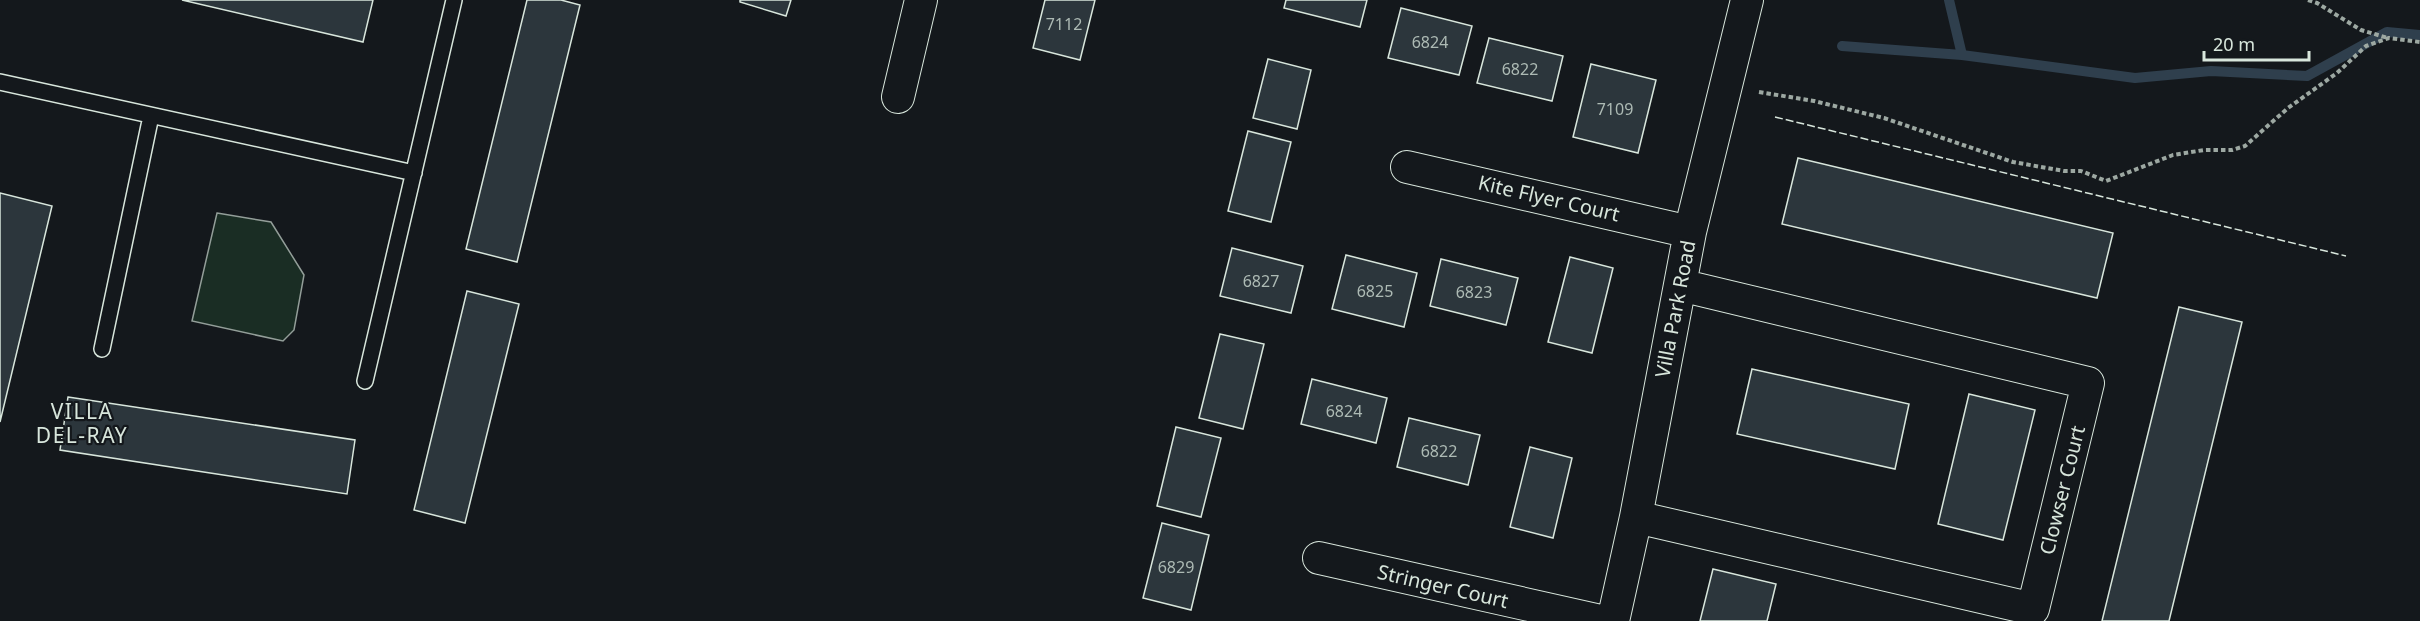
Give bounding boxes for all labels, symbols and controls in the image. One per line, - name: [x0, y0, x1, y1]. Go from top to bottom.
- house number: 7112: [1046, 13, 1082, 35]
- scale bar: [2204, 24, 2309, 62]
- house number: 6824: [1412, 31, 1448, 53]
- text: 20 m: [2213, 32, 2255, 56]
- house number: 6822: [1502, 58, 1538, 80]
- house number: 7109: [1597, 98, 1633, 120]
- street label: Kite Flyer Court: [1476, 169, 1622, 227]
- street label: Villa Park Road: [1648, 238, 1702, 380]
- house number: 6827: [1243, 270, 1279, 292]
- house number: 6825: [1357, 280, 1393, 302]
- house number: 6823: [1456, 281, 1492, 303]
- district label: VILLA DEL-RAY: [36, 397, 128, 449]
- house number: 6824: [1326, 400, 1362, 422]
- street label: Clowser Court: [2033, 423, 2091, 557]
- house number: 6822: [1421, 440, 1457, 462]
- house number: 6829: [1158, 556, 1194, 578]
- street label: Stringer Court: [1375, 558, 1511, 614]

